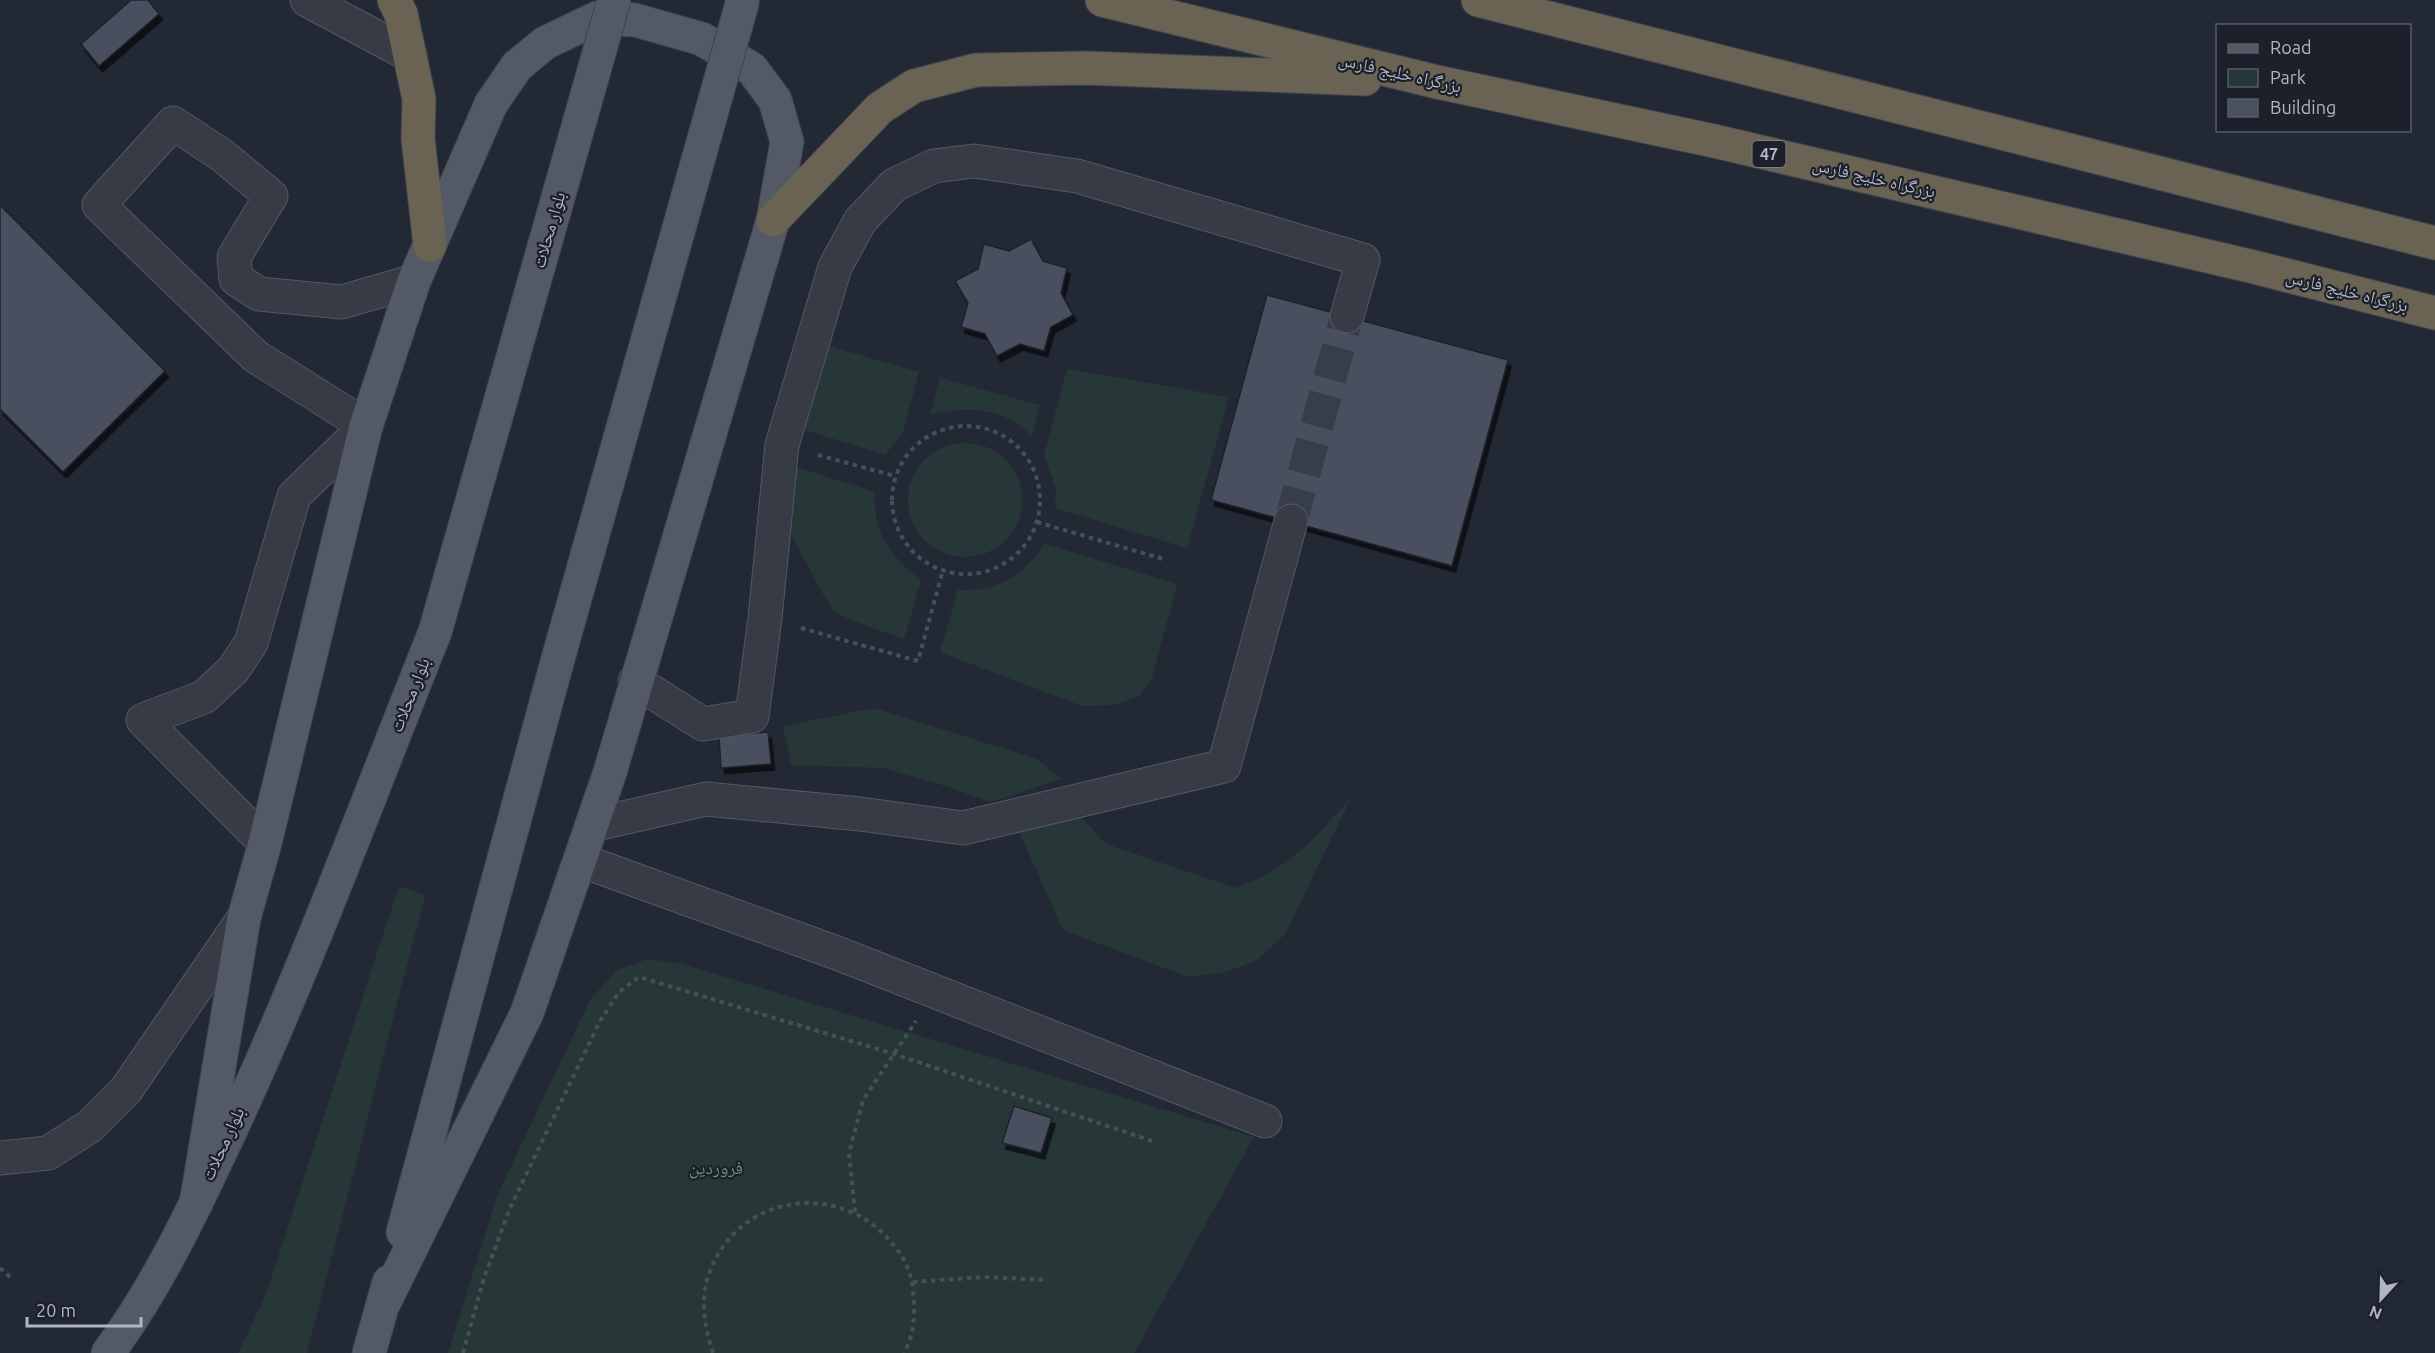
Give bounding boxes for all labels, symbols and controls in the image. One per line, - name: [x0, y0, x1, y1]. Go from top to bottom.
- legend: [2216, 24, 2411, 132]
- text: Road: [2270, 37, 2312, 57]
- street label: بزرگراه خلیج فارس: [1336, 48, 1464, 99]
- text: Park: [2270, 67, 2306, 87]
- text: Building: [2270, 97, 2336, 117]
- road number: 47: [1752, 141, 1786, 167]
- street label: بزرگراه خلیج فارس: [1810, 153, 1938, 204]
- street label: بلوار محلات: [528, 189, 570, 271]
- street label: بزرگراه خلیج فارس: [2283, 265, 2411, 318]
- street label: بلوار محلات: [385, 655, 434, 735]
- street label: بلوار محلات: [197, 1104, 249, 1184]
- park label: فروردین: [689, 1157, 743, 1179]
- north arrow: [2351, 1269, 2411, 1329]
- scale bar: [27, 1290, 141, 1328]
- text: 20 m: [36, 1300, 76, 1320]
- text: N: [2366, 1302, 2384, 1323]

